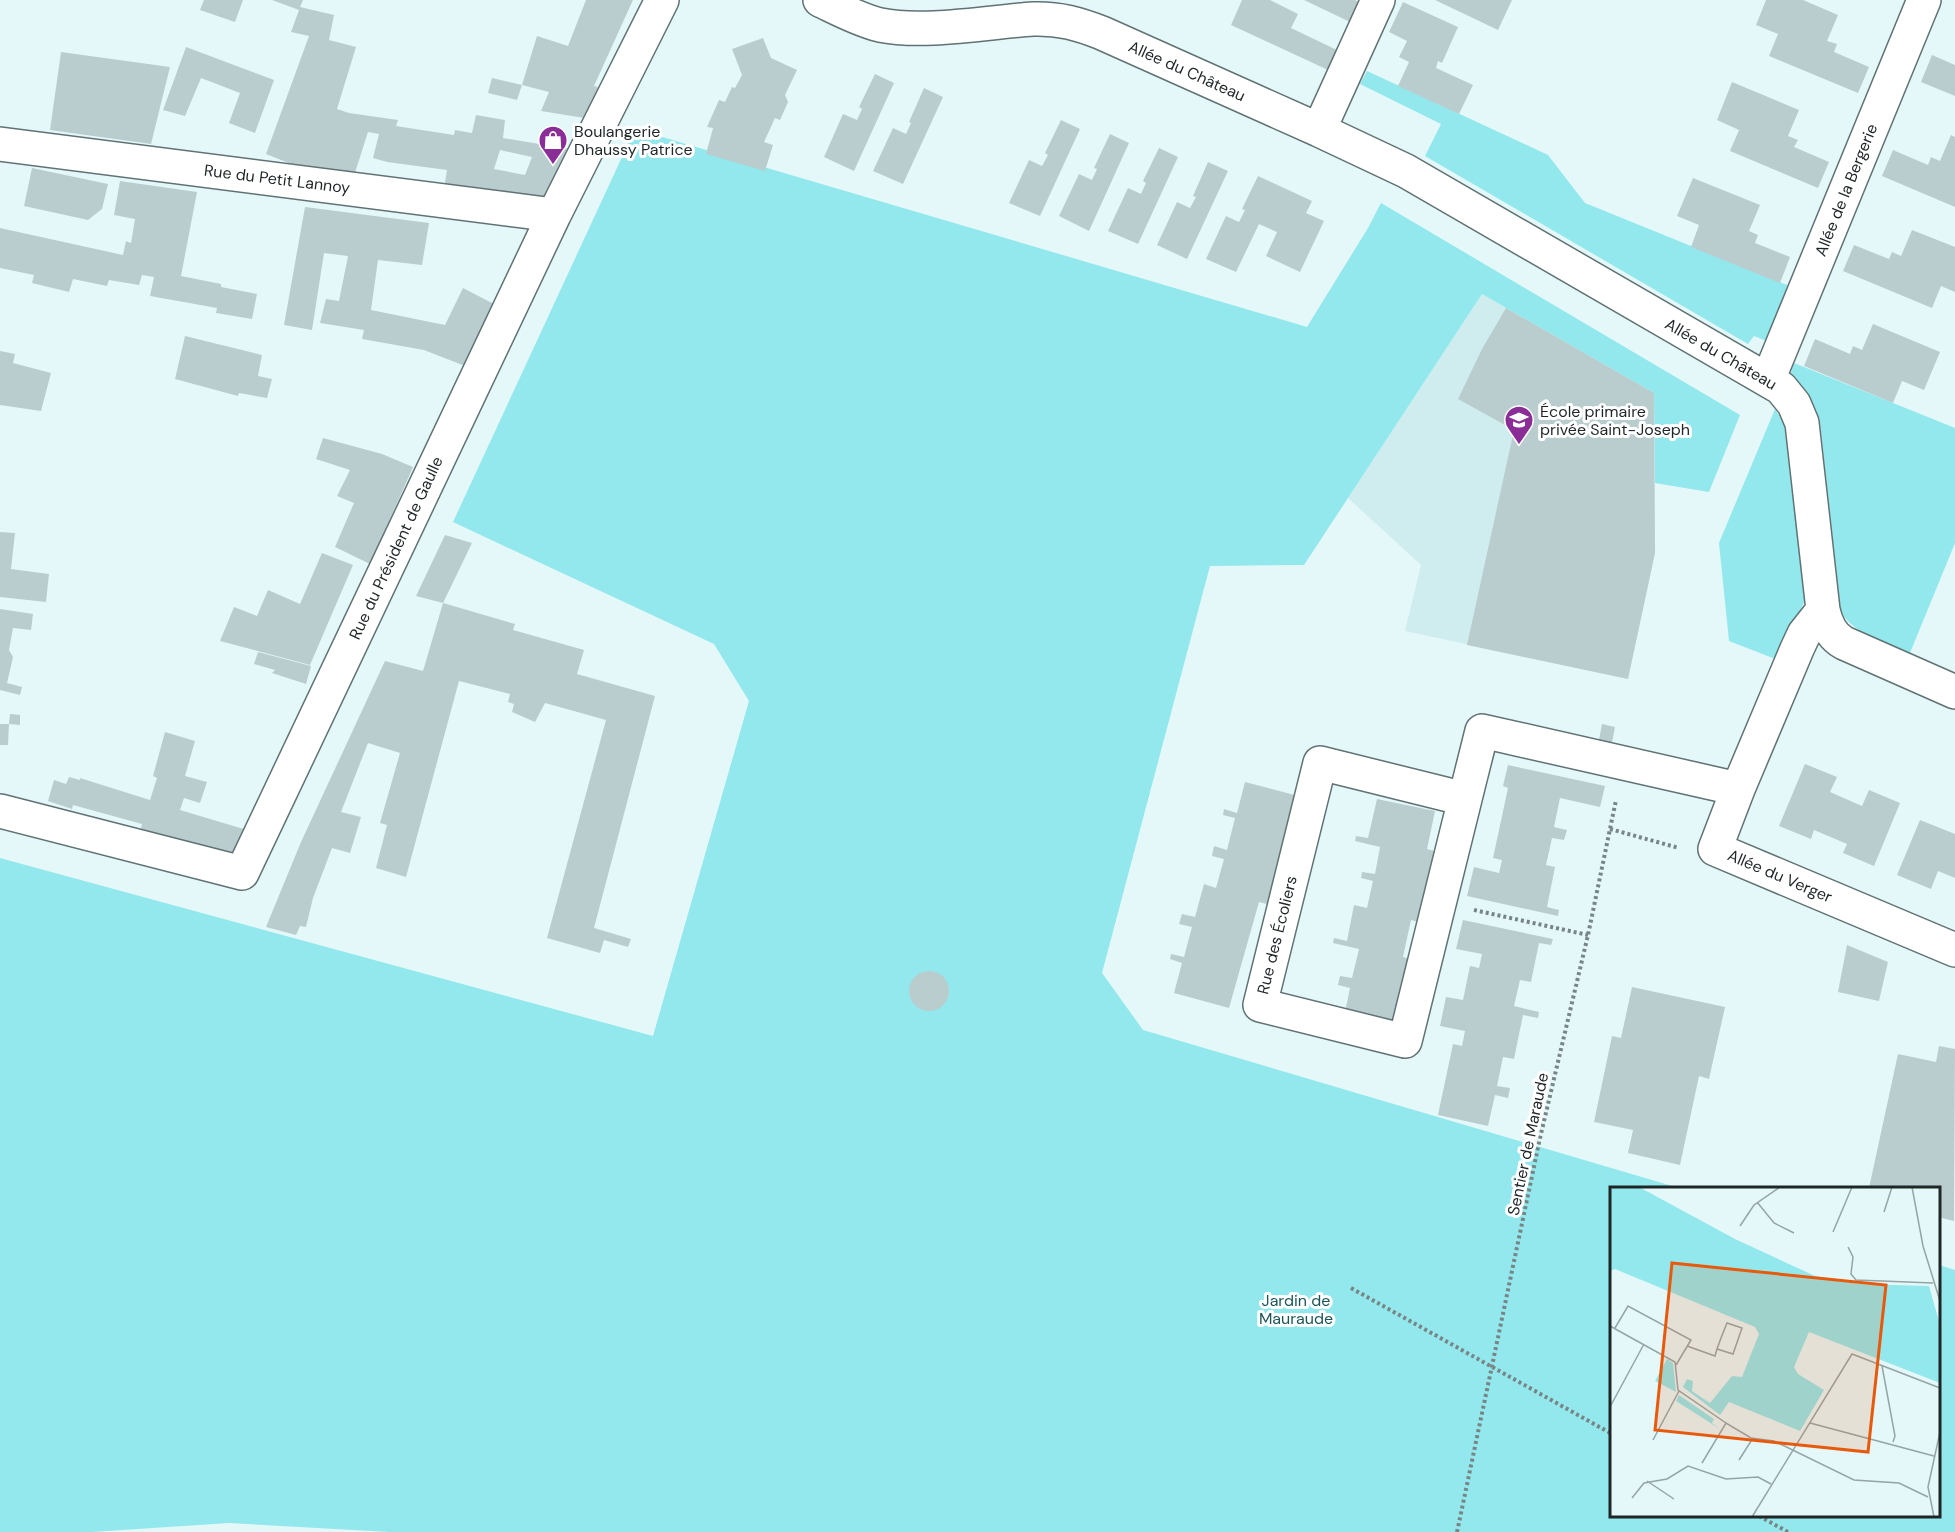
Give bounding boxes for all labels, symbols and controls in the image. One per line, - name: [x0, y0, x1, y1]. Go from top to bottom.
- street label: Allée du Château: [1125, 36, 1249, 106]
- place label: Boulangerie Dhaussy Patrice: [574, 121, 693, 160]
- street label: Allée de la Bergerie: [1810, 121, 1882, 259]
- shop icon: Boulangerie Dhaussy Patrice: [537, 124, 569, 166]
- street label: Rue du Petit Lannoy: [203, 160, 351, 198]
- street label: Allée du Château: [1661, 313, 1781, 395]
- place label: École primaire privée Saint-Joseph: [1540, 401, 1690, 440]
- school or university icon: École primaire privée Saint-Joseph: [1503, 404, 1535, 446]
- street label: Rue du Président de Gaulle: [344, 453, 448, 643]
- street label: Allée du Verger: [1724, 845, 1836, 908]
- street label: Rue des Écoliers: [1252, 873, 1302, 997]
- street label: Sentier de Maraude: [1503, 1071, 1553, 1217]
- inset map: [1610, 1187, 1940, 1517]
- park label: Jardin de Mauraude: [1259, 1290, 1333, 1329]

